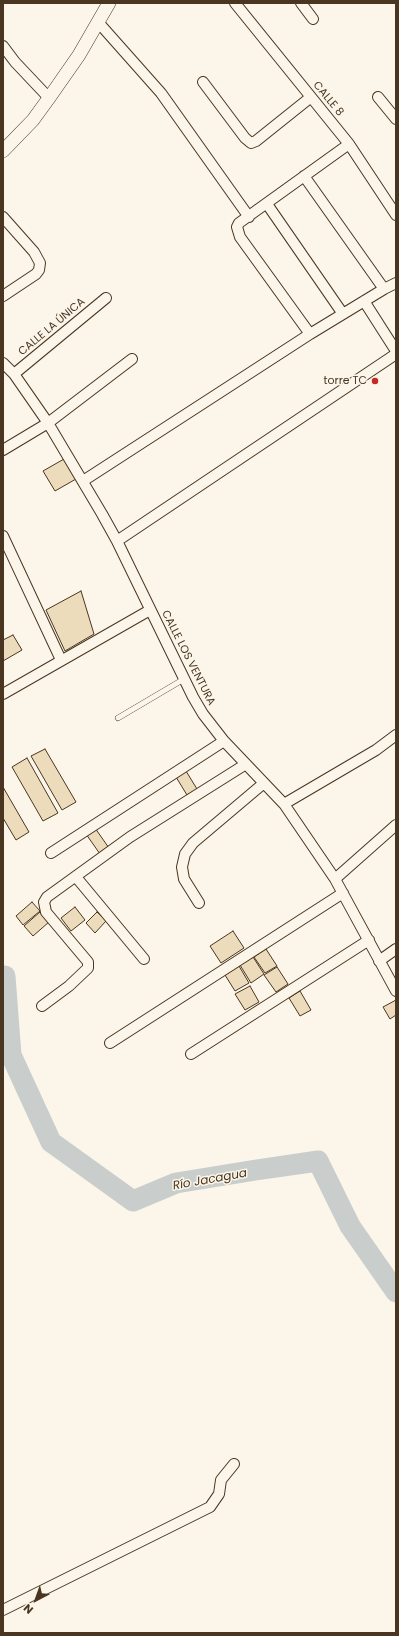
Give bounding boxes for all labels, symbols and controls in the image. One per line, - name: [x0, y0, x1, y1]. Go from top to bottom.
- street label: CALLE 8: [310, 79, 346, 119]
- street label: CALLE LA ÚNICA: [16, 295, 88, 359]
- place label: torre TC: [324, 374, 367, 388]
- marker: torre TC: [370, 376, 380, 386]
- street label: CALLE LOS VENTURA: [158, 608, 218, 708]
- water label: Río Jacagua: [172, 1166, 248, 1194]
- north arrow: [16, 1580, 56, 1620]
- text: N: [20, 1600, 37, 1618]

